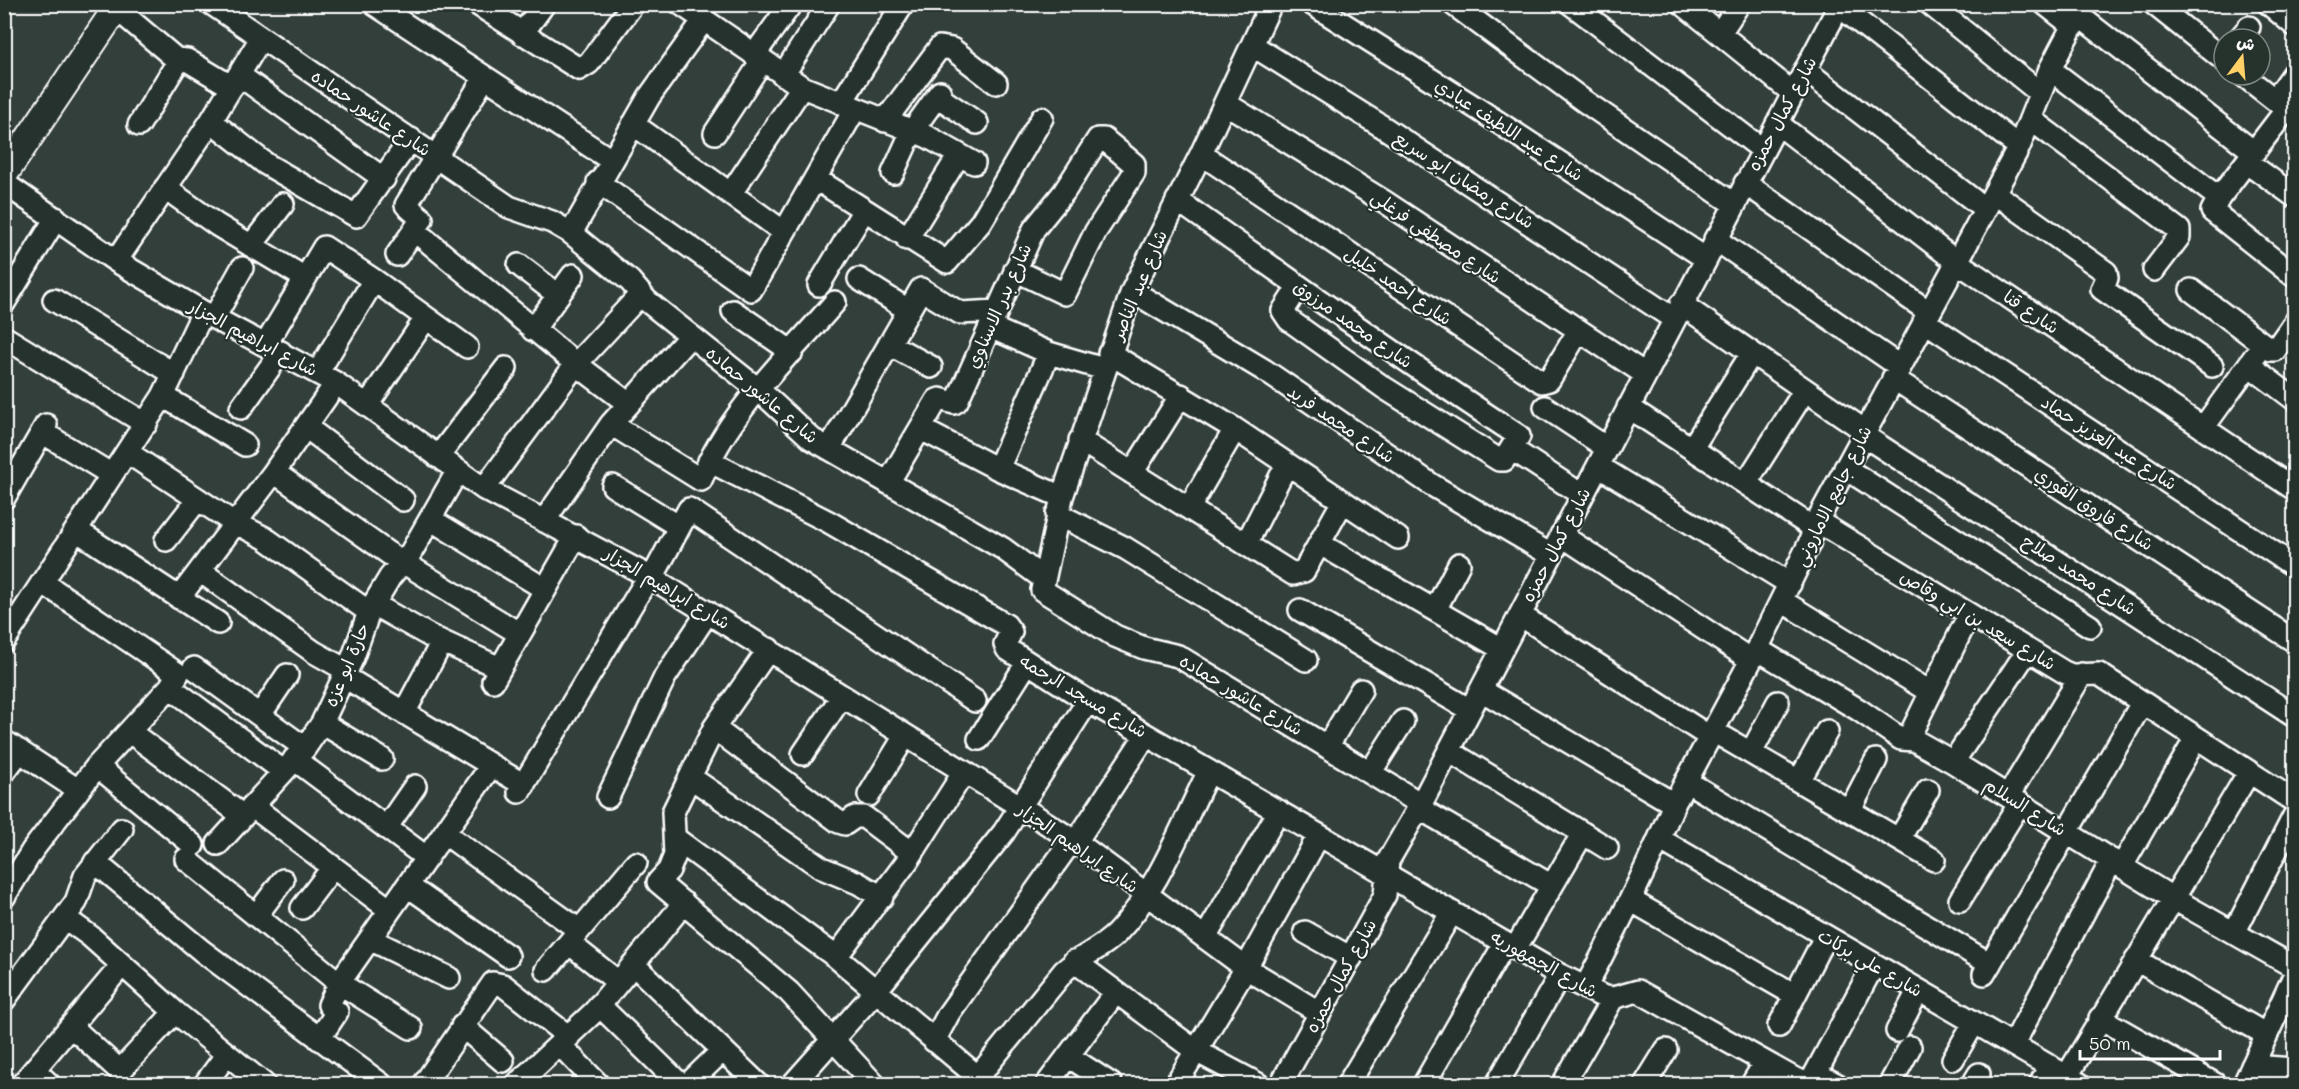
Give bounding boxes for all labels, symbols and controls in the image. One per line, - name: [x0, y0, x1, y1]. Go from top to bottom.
- north arrow: [2212, 27, 2272, 87]
- text: ش: [2235, 30, 2258, 55]
- street label: شارع كمال حمزه: [1741, 52, 1822, 175]
- street label: شارع عاشور حماده: [306, 63, 436, 162]
- street label: شارع عبد اللطيف عبادي: [1430, 72, 1588, 188]
- street label: شارع رمضان ابو سريع: [1389, 125, 1539, 235]
- street label: شارع مصطفي فرغلي: [1364, 184, 1506, 293]
- street label: شارع عبد الناصر: [1103, 226, 1173, 345]
- street label: شارع بدر الاسناوي: [960, 239, 1038, 373]
- street label: شارع احمد خليل: [1340, 240, 1457, 331]
- street label: شارع محمد مرزوق: [1289, 273, 1418, 374]
- street label: شارع قنا: [1998, 284, 2064, 339]
- street label: شارع ابراهيم الجزار: [182, 292, 322, 384]
- street label: شارع عاشور حماده: [701, 340, 824, 449]
- street label: شارع محمد فريد: [1283, 378, 1400, 469]
- street label: شارع عبد العزيز حماد: [2036, 389, 2182, 496]
- street label: شارع جامع الاماروني: [1788, 421, 1881, 572]
- street label: شارع فاروق الفوري: [2029, 461, 2159, 557]
- street label: شارع كمال حمزه: [1515, 483, 1596, 606]
- street label: شارع محمد صلاح: [2017, 528, 2141, 621]
- street label: شارع ابراهيم الجزار: [597, 539, 735, 637]
- street label: شارع سعد بن ابي وقاص: [1894, 563, 2061, 679]
- street label: حارة ابو عزه: [318, 619, 374, 710]
- street label: شارع مسجد الرحمه: [1015, 647, 1152, 744]
- street label: شارع عاشور حماده: [1175, 648, 1308, 741]
- street label: شارع السلام: [1978, 771, 2071, 843]
- street label: شارع ابراهيم الجزار: [1010, 795, 1144, 900]
- street label: شارع كمال حمزه: [1299, 914, 1382, 1037]
- street label: شارع علي بركات: [1811, 922, 1927, 1006]
- street label: شارع الجمهوريه: [1486, 924, 1602, 1003]
- scale bar: [2080, 1023, 2220, 1061]
- text: 50 m: [2089, 1031, 2131, 1055]

